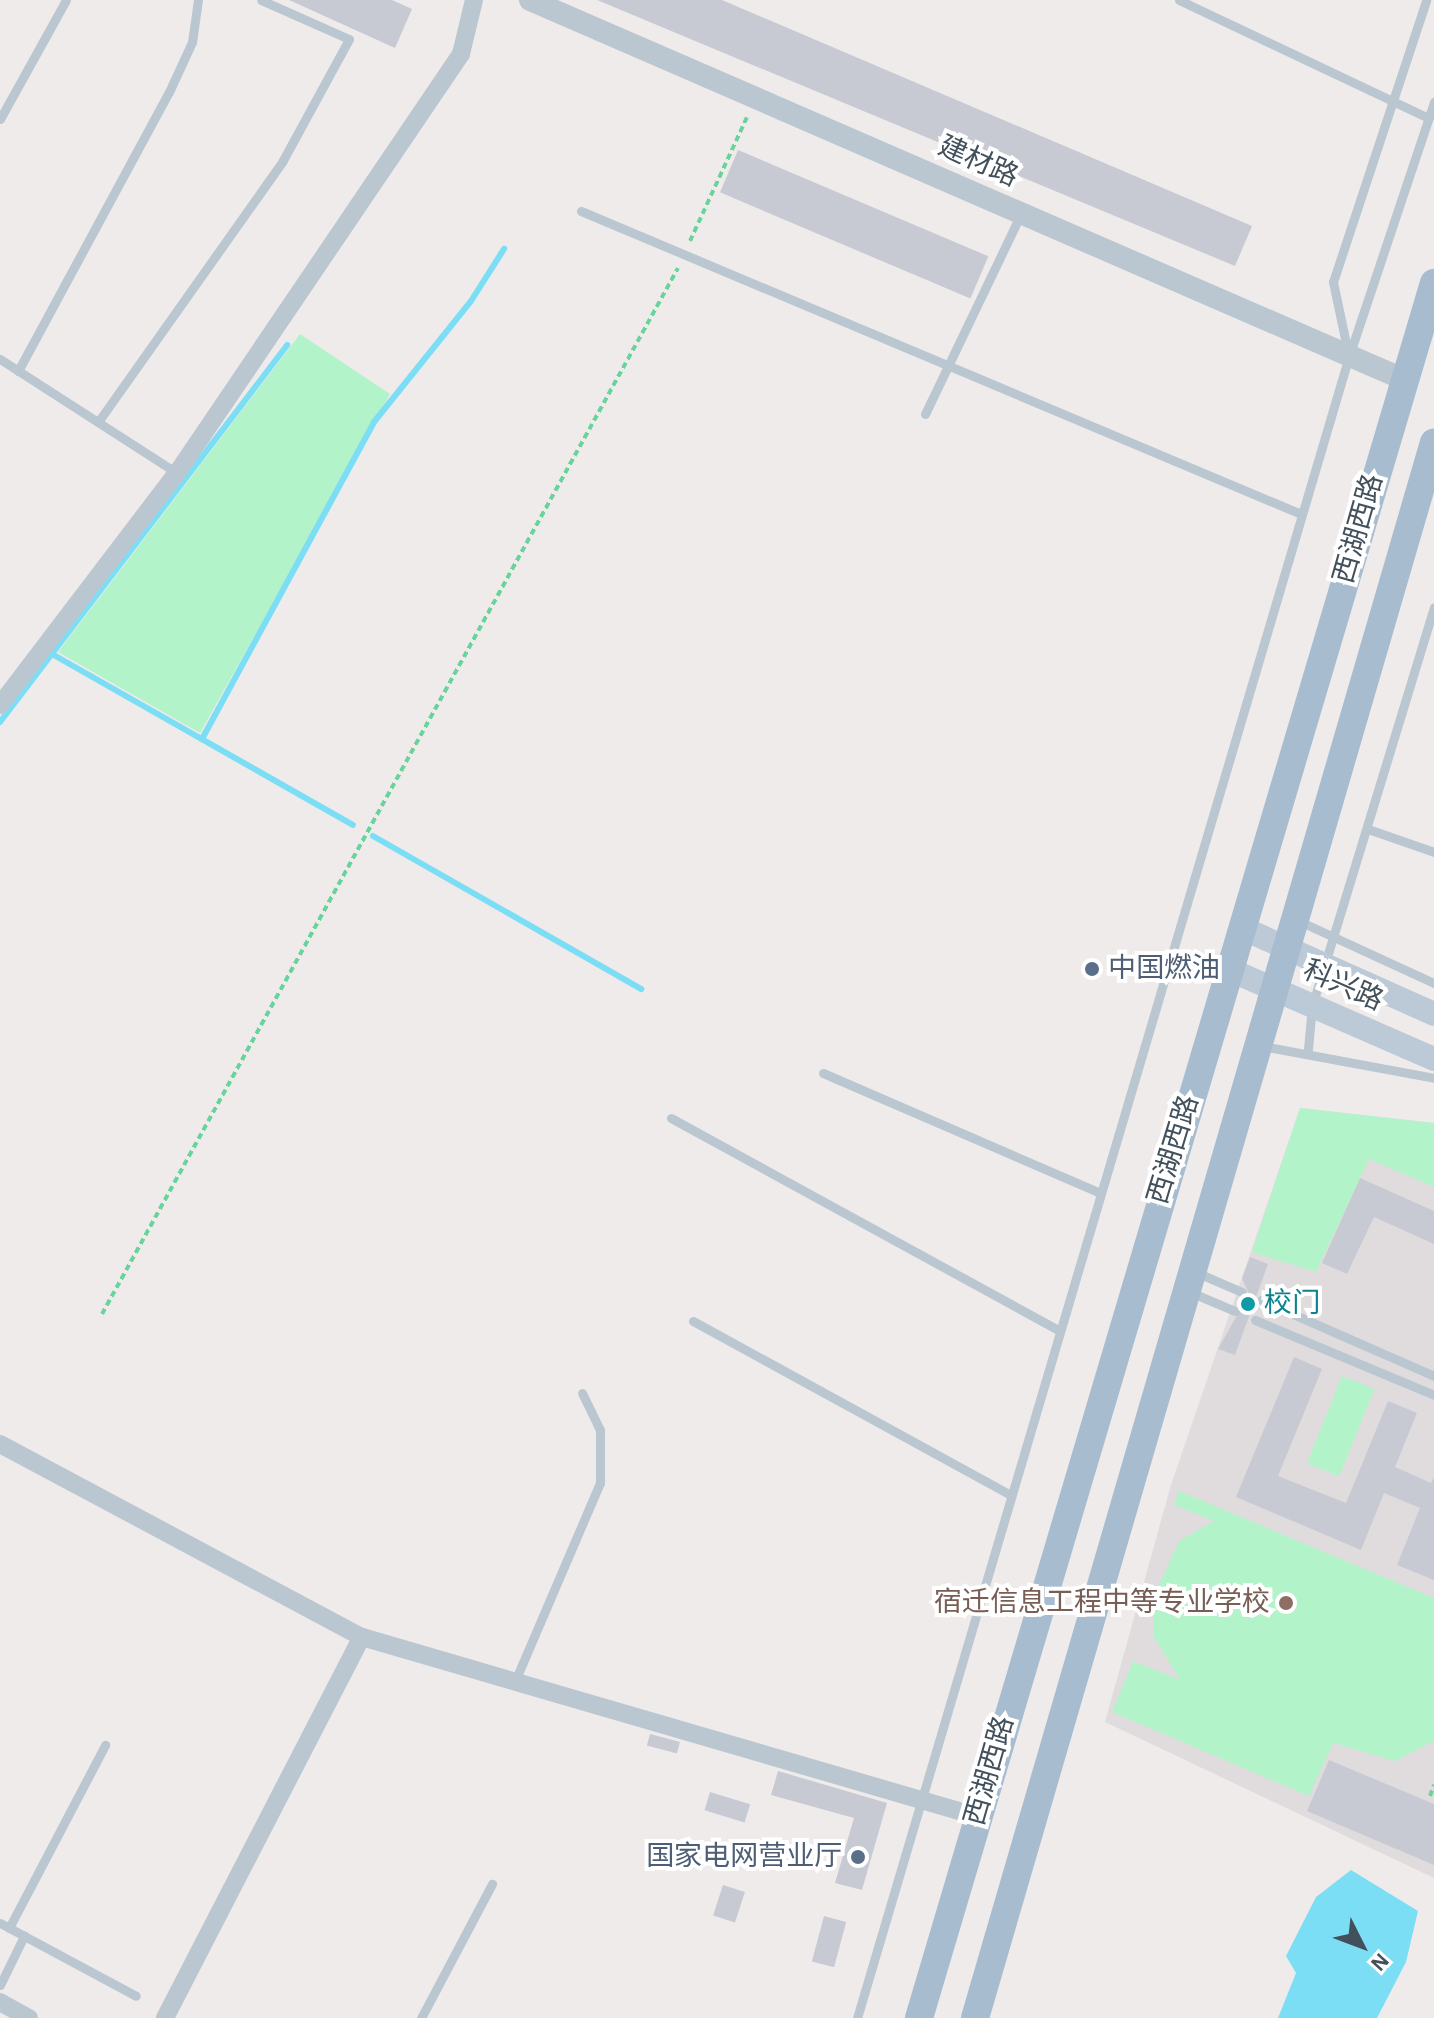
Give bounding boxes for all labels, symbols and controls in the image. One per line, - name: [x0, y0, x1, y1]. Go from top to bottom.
- street label: 建材路: [933, 130, 1023, 194]
- street label: 西湖西路: [1327, 471, 1391, 587]
- place label: 中国燃油: [1108, 952, 1220, 986]
- street label: 科兴路: [1298, 954, 1388, 1018]
- marker: 中国燃油: [1083, 960, 1101, 978]
- street label: 西湖西路: [1142, 1092, 1206, 1208]
- place label: 校门: [1264, 1287, 1320, 1321]
- marker: 校门: [1239, 1295, 1257, 1313]
- place label: 宿迁信息工程中等专业学校: [934, 1586, 1270, 1620]
- marker: 宿迁信息工程中等专业学校: [1277, 1594, 1295, 1612]
- street label: 西湖西路: [958, 1713, 1022, 1829]
- place label: 国家电网营业厅: [646, 1840, 842, 1874]
- marker: 国家电网营业厅: [849, 1848, 867, 1866]
- north arrow: [1322, 1906, 1402, 1986]
- text: N: [1367, 1949, 1393, 1975]

